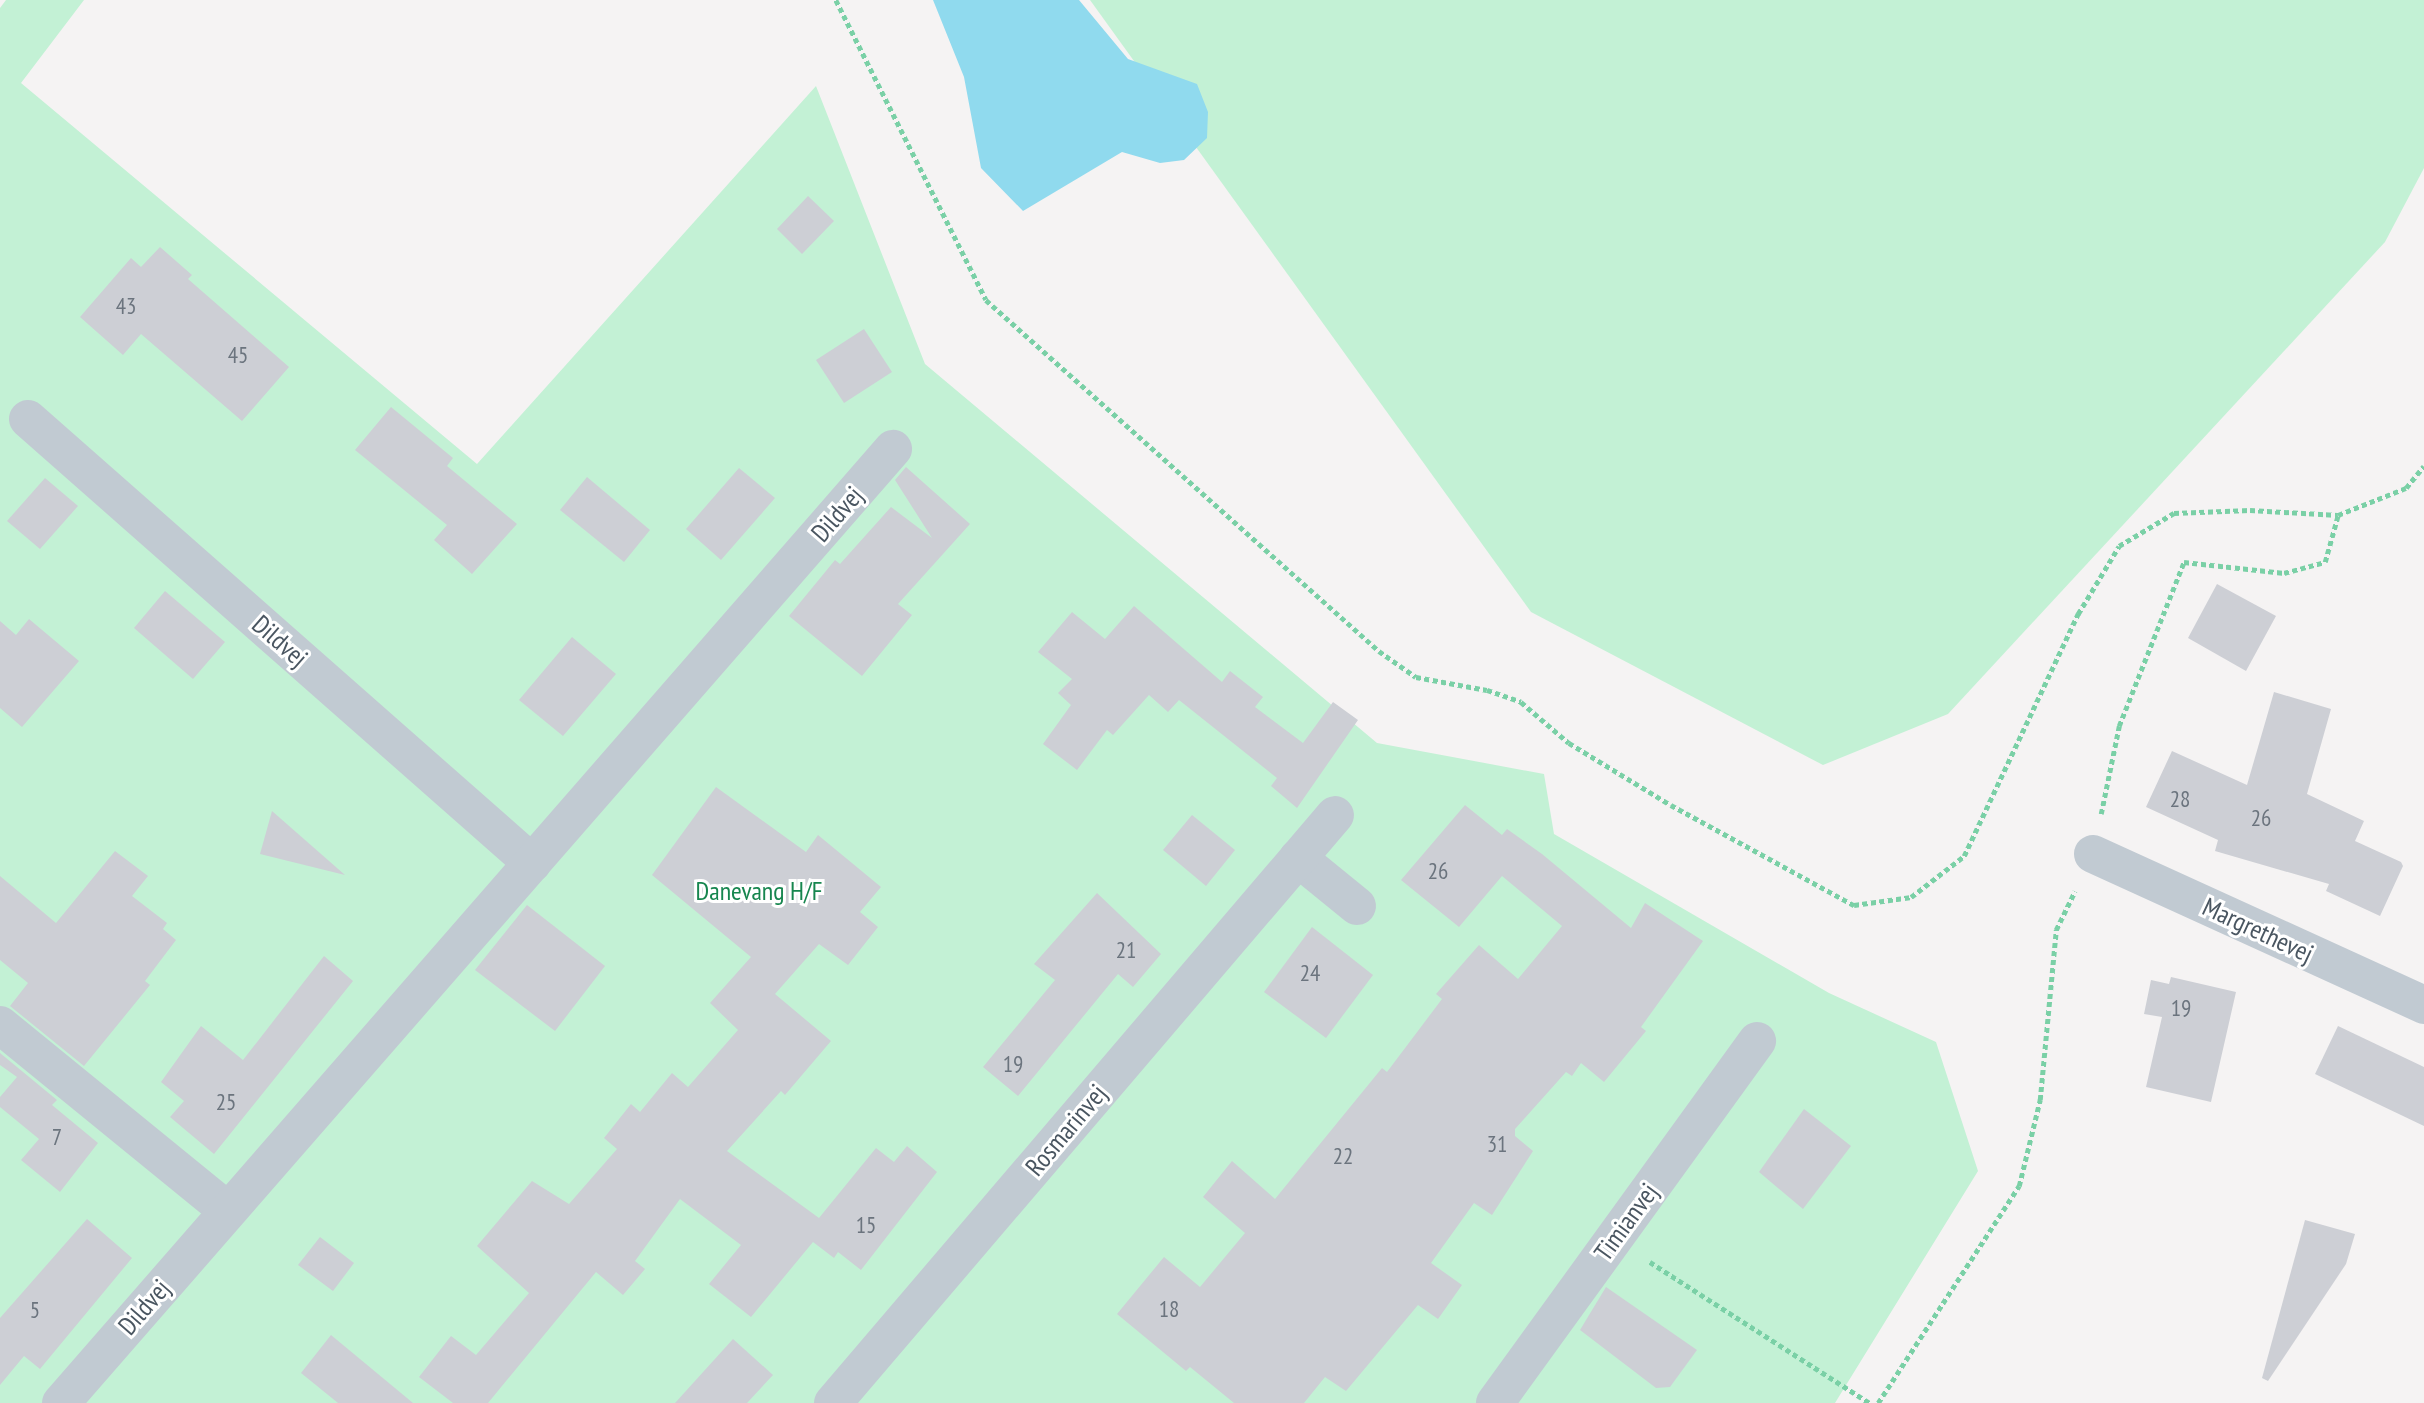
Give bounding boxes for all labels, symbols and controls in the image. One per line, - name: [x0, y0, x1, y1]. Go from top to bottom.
- house number: 43: [116, 292, 136, 320]
- house number: 45: [228, 341, 248, 369]
- street label: Dildvej: [805, 480, 869, 548]
- street label: Dildvej: [246, 609, 314, 673]
- house number: 28: [2170, 785, 2190, 813]
- house number: 26: [2251, 804, 2271, 832]
- house number: 26: [1428, 857, 1448, 885]
- park label: Danevang H/F: [696, 875, 822, 907]
- street label: Margrethevej: [2198, 891, 2318, 969]
- house number: 21: [1116, 936, 1136, 964]
- house number: 24: [1300, 959, 1320, 987]
- house number: 19: [2171, 994, 2191, 1022]
- house number: 19: [1003, 1050, 1023, 1078]
- street label: Rosmarinvej: [1019, 1078, 1113, 1182]
- house number: 25: [216, 1088, 236, 1116]
- house number: 7: [52, 1123, 62, 1151]
- house number: 31: [1487, 1130, 1507, 1158]
- house number: 22: [1333, 1142, 1353, 1170]
- street label: Timianvej: [1587, 1177, 1665, 1267]
- house number: 15: [856, 1211, 876, 1239]
- street label: Dildvej: [112, 1273, 176, 1341]
- house number: 18: [1159, 1295, 1179, 1323]
- house number: 5: [30, 1296, 40, 1324]

